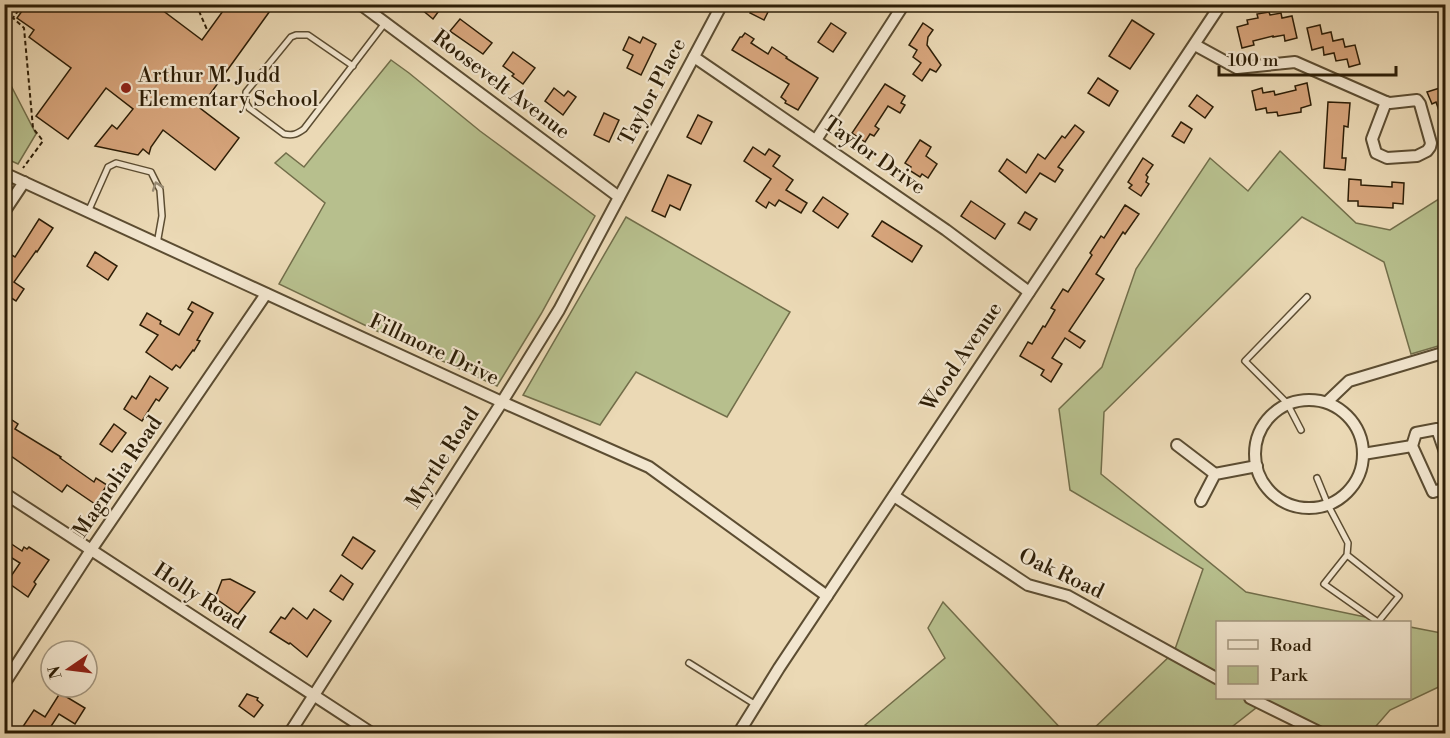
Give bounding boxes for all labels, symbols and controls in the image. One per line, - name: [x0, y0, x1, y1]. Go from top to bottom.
- street label: Roosevelt Avenue: [427, 25, 575, 145]
- street label: Taylor Place: [614, 34, 692, 150]
- scale bar: [1219, 39, 1396, 77]
- text: 100 m: [1228, 49, 1279, 72]
- place label: Arthur M. Judd Elementary School: [137, 63, 318, 113]
- marker: Arthur M. Judd Elementary School: [119, 81, 133, 95]
- street label: Taylor Drive: [818, 111, 930, 201]
- one-way arrow: [152, 181, 164, 192]
- street label: Wood Avenue: [915, 297, 1008, 418]
- street label: Fillmore Drive: [365, 309, 503, 391]
- street label: Myrtle Road: [401, 402, 486, 514]
- street label: Magnolia Road: [68, 411, 168, 543]
- street label: Oak Road: [1014, 543, 1108, 605]
- street label: Holly Road: [148, 558, 250, 636]
- legend: [1216, 621, 1411, 699]
- text: Road: [1270, 634, 1313, 657]
- north arrow: [39, 639, 99, 699]
- text: N: [44, 663, 67, 681]
- text: Park: [1270, 664, 1309, 687]

